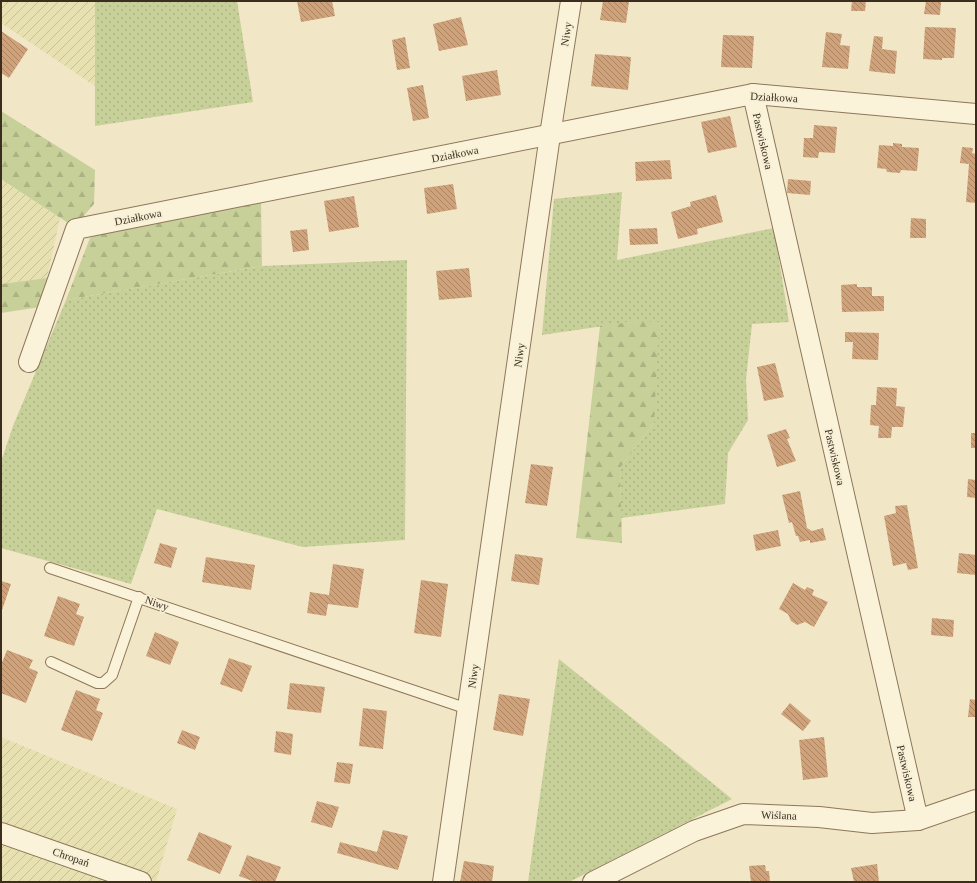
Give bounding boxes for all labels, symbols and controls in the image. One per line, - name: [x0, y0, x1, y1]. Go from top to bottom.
- street label: Niwy: [558, 21, 574, 47]
- street label: Działkowa: [750, 90, 798, 104]
- street label: Pastwiskowa: [751, 112, 775, 170]
- street label: Działkowa: [430, 144, 480, 164]
- street label: Działkowa: [113, 207, 163, 227]
- street label: Niwy: [511, 342, 527, 368]
- street label: Pastwiskowa: [823, 428, 847, 486]
- street label: Niwy: [143, 593, 171, 613]
- street label: Niwy: [465, 663, 481, 689]
- street label: Pastwiskowa: [895, 744, 919, 802]
- street label: Wiślana: [761, 808, 797, 822]
- street label: Chropań: [51, 845, 91, 869]

